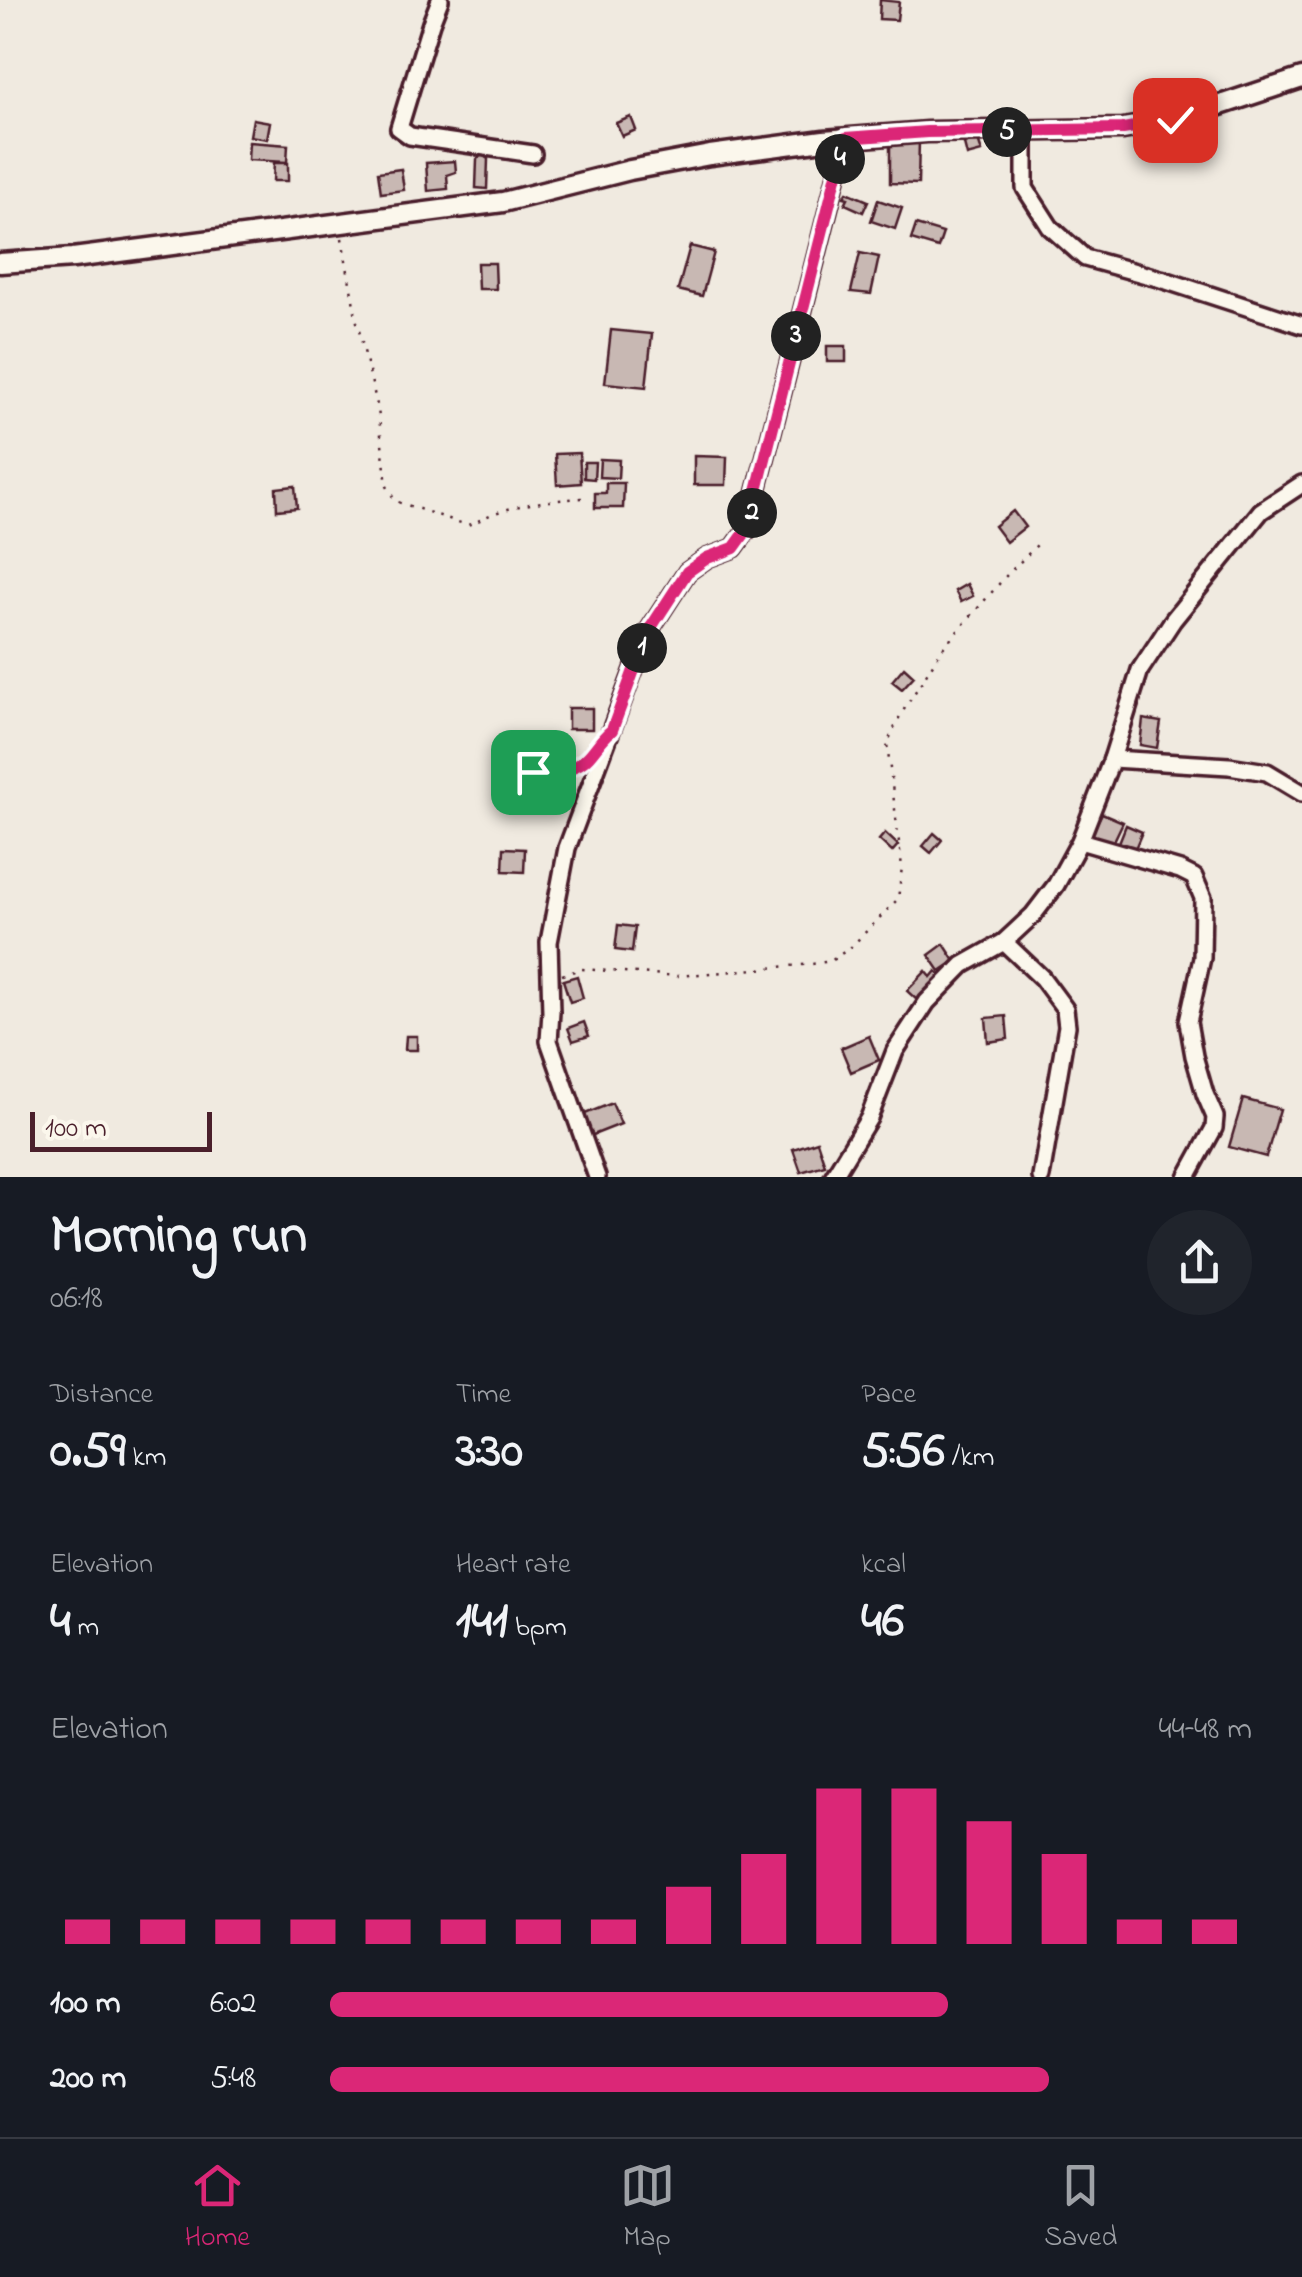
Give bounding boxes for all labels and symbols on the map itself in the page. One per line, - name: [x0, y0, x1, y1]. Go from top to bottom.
- pin: [1133, 78, 1218, 163]
- pin: 5: [982, 107, 1032, 157]
- pin: 4: [815, 134, 865, 184]
- pin: 3: [771, 311, 821, 361]
- pin: 2: [727, 488, 777, 538]
- pin: 1: [617, 623, 667, 673]
- pin: [491, 730, 576, 815]
- scale bar: [30, 1107, 212, 1152]

